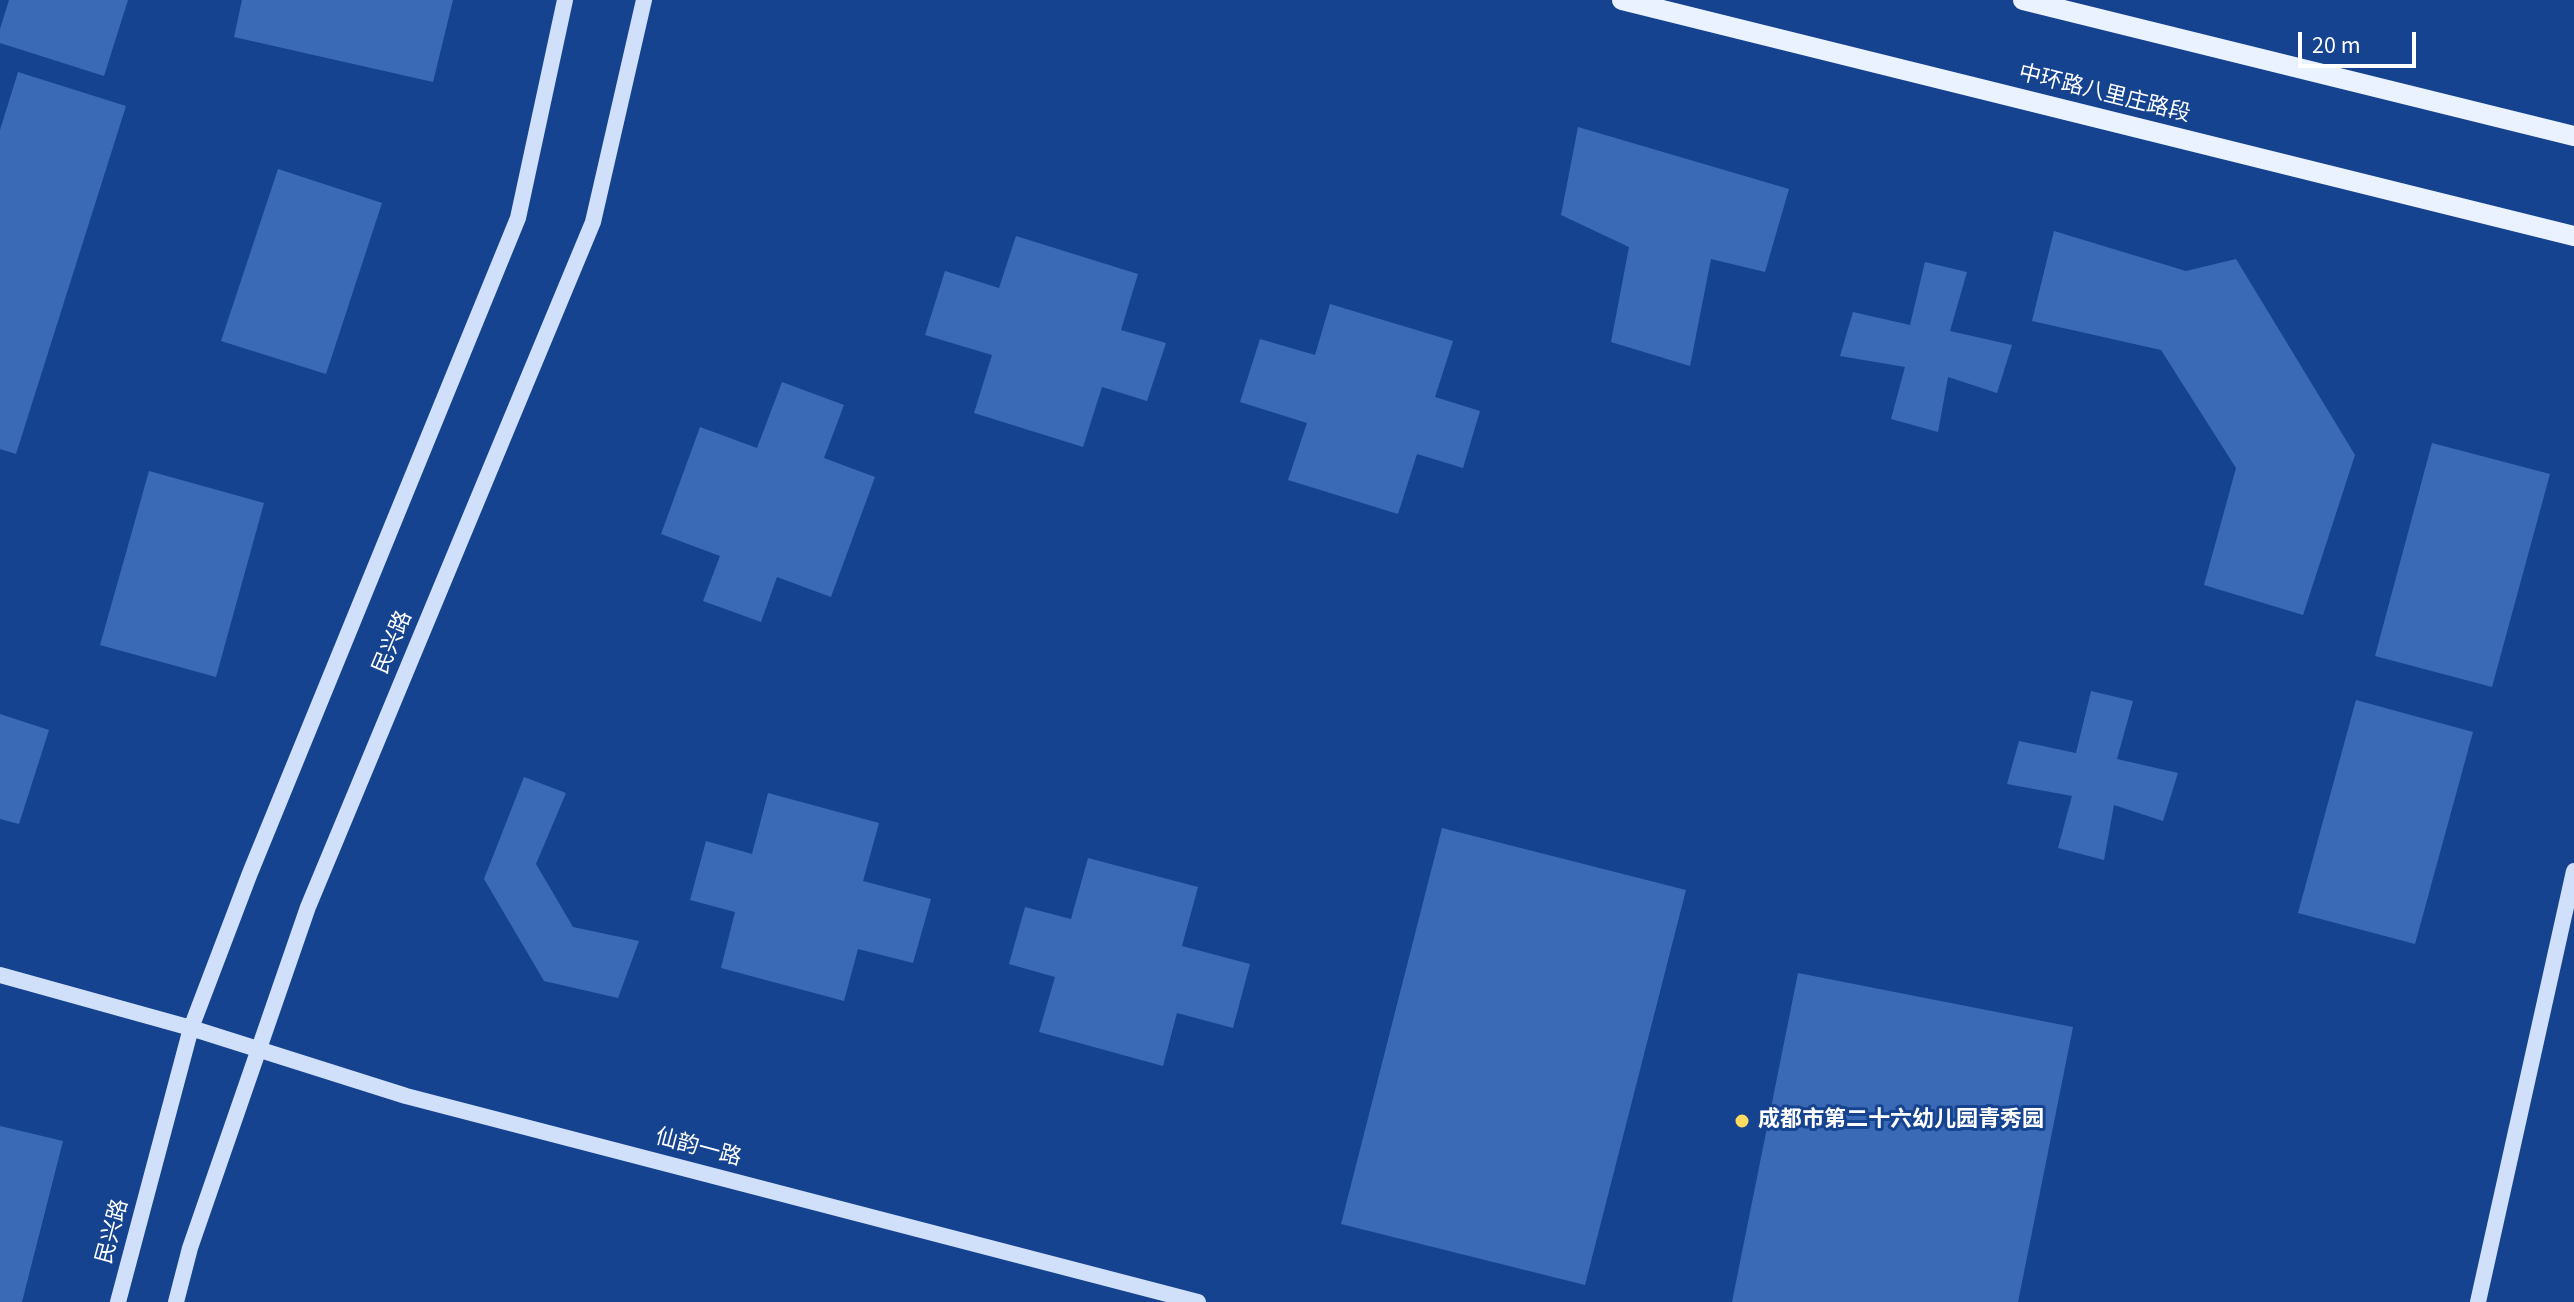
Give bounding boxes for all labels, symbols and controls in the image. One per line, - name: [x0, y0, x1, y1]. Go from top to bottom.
- scale bar: [2302, 16, 2420, 66]
- text: 20 m: [2312, 28, 2361, 63]
- street label: 中环路八里庄路段: [2015, 61, 2193, 129]
- street label: 民兴路: [369, 607, 419, 679]
- place label: 成都市第二十六幼儿园青秀园: [1758, 1108, 2044, 1134]
- marker: 成都市第二十六幼儿园青秀园: [1733, 1112, 1751, 1130]
- street label: 仙韵一路: [652, 1125, 744, 1173]
- street label: 民兴路: [93, 1197, 135, 1267]

